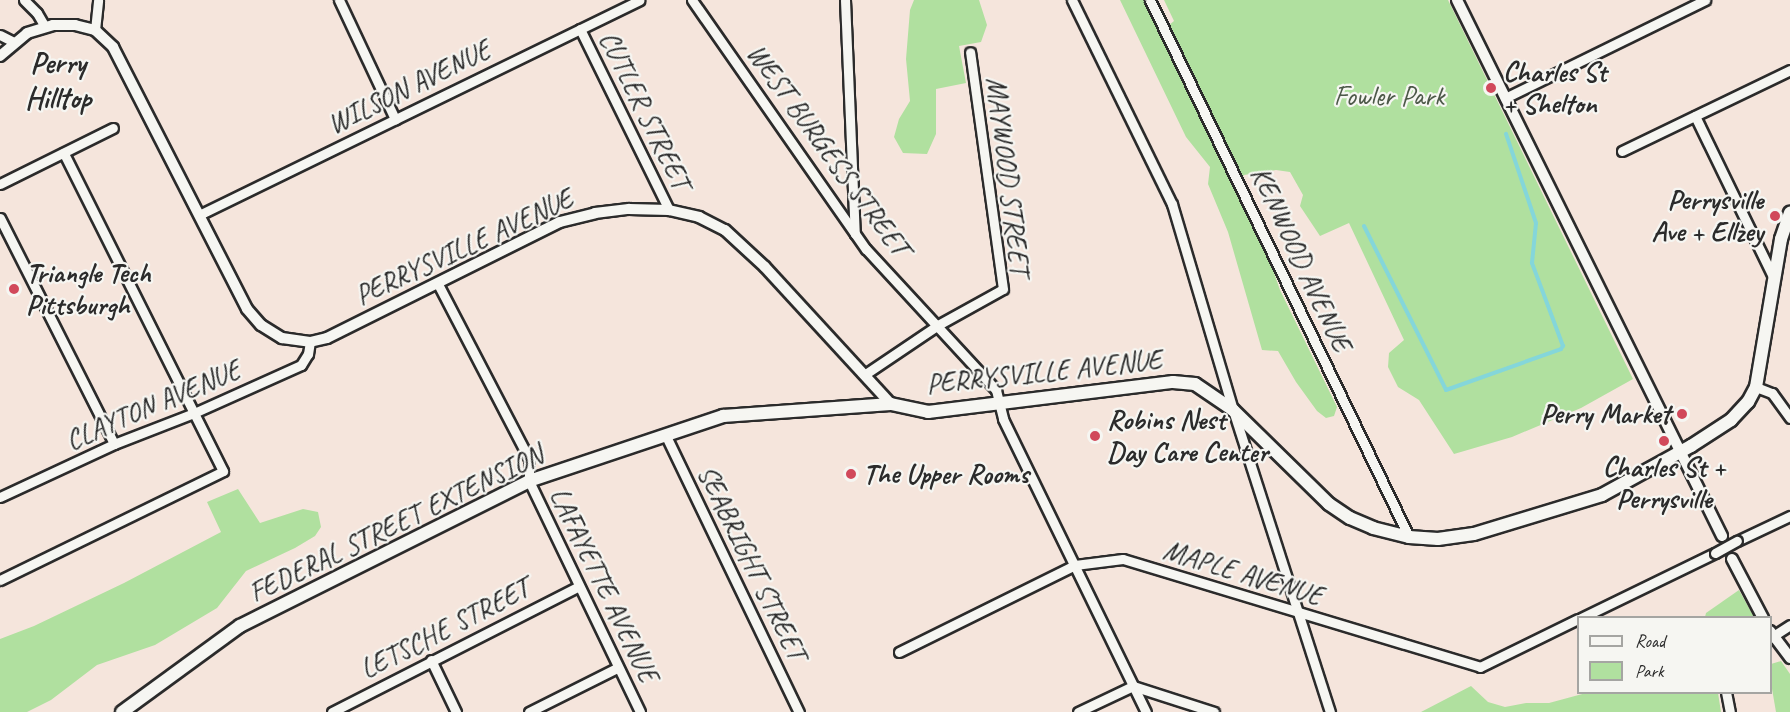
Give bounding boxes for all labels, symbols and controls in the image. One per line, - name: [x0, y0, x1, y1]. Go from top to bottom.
- street label: CUTLER STREET: [592, 26, 698, 194]
- street label: WILSON AVENUE: [322, 33, 496, 141]
- street label: WEST BURGESS STREET: [740, 37, 916, 263]
- district label: Perry Hilltop: [25, 45, 91, 116]
- place label: Charles St + Shelton: [1503, 55, 1607, 121]
- street label: MAYWOOD STREET: [979, 75, 1037, 277]
- park label: Fowler Park: [1333, 79, 1445, 113]
- marker: Charles St + Shelton: [1484, 81, 1498, 95]
- street label: KENWOOD AVENUE: [1244, 161, 1358, 357]
- street label: PERRYSVILLE AVENUE: [350, 182, 578, 312]
- place label: Perrysville Ave + Ellzey: [1652, 183, 1763, 249]
- marker: Perrysville Ave + Ellzey: [1768, 209, 1782, 223]
- place label: Triangle Tech Pittsburgh: [26, 256, 151, 322]
- marker: Triangle Tech Pittsburgh: [7, 282, 21, 296]
- street label: PERRYSVILLE AVENUE: [925, 343, 1163, 401]
- street label: CLAYTON AVENUE: [61, 353, 245, 457]
- place label: Perry Market: [1540, 397, 1670, 431]
- place label: Robins Nest Day Care Center: [1107, 403, 1268, 469]
- marker: Perry Market: [1675, 407, 1689, 421]
- marker: Robins Nest Day Care Center: [1088, 429, 1102, 443]
- marker: Charles St + Perrysville: [1657, 434, 1671, 448]
- street label: FEDERAL STREET EXTENSION: [244, 439, 548, 609]
- place label: Charles St + Perrysville: [1602, 450, 1726, 516]
- place label: The Upper Rooms: [863, 457, 1028, 491]
- street label: SEABRIGHT STREET: [690, 460, 814, 666]
- marker: The Upper Rooms: [844, 467, 858, 481]
- street label: LAFAYETTE AVENUE: [543, 483, 665, 687]
- street label: MAPLE AVENUE: [1159, 533, 1327, 613]
- street label: LETSCHE STREET: [355, 572, 535, 686]
- legend: [1577, 616, 1772, 694]
- text: Road: [1635, 630, 1665, 652]
- text: Park: [1635, 660, 1664, 682]

